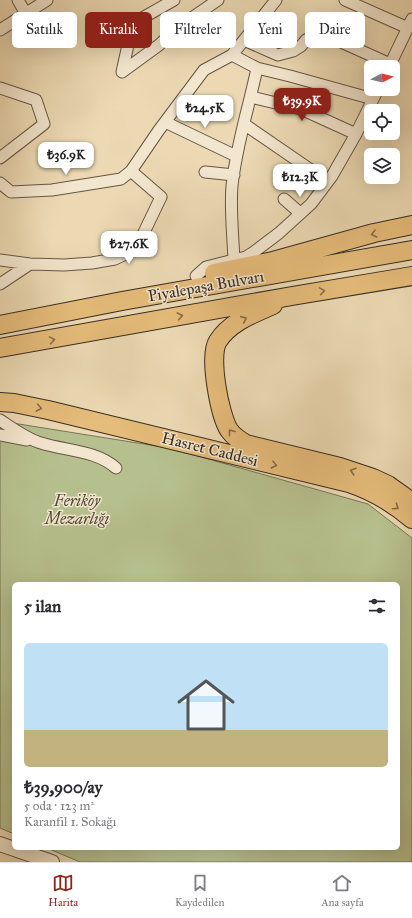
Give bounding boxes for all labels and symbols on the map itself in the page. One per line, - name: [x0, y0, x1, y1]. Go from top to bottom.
- north arrow: [364, 60, 400, 96]
- pin: ₺39.9K: [269, 88, 335, 122]
- pin: ₺24.5K: [172, 95, 238, 129]
- pin: ₺36.9K: [33, 142, 99, 176]
- pin: ₺12.3K: [267, 164, 333, 198]
- one-way arrow: [371, 229, 377, 237]
- pin: ₺27.6K: [96, 231, 162, 265]
- street label: Piyalepaşa Bulvarı: [146, 266, 266, 306]
- one-way arrow: [319, 287, 325, 296]
- one-way arrow: [177, 312, 183, 321]
- one-way arrow: [240, 316, 248, 324]
- one-way arrow: [49, 336, 55, 344]
- one-way arrow: [35, 403, 42, 411]
- street label: Hasret Caddesi: [160, 428, 261, 470]
- one-way arrow: [229, 429, 236, 436]
- one-way arrow: [271, 460, 277, 468]
- one-way arrow: [350, 467, 357, 476]
- park label: Feriköy Mezarlığı: [43, 491, 110, 528]
- one-way arrow: [391, 502, 398, 509]

